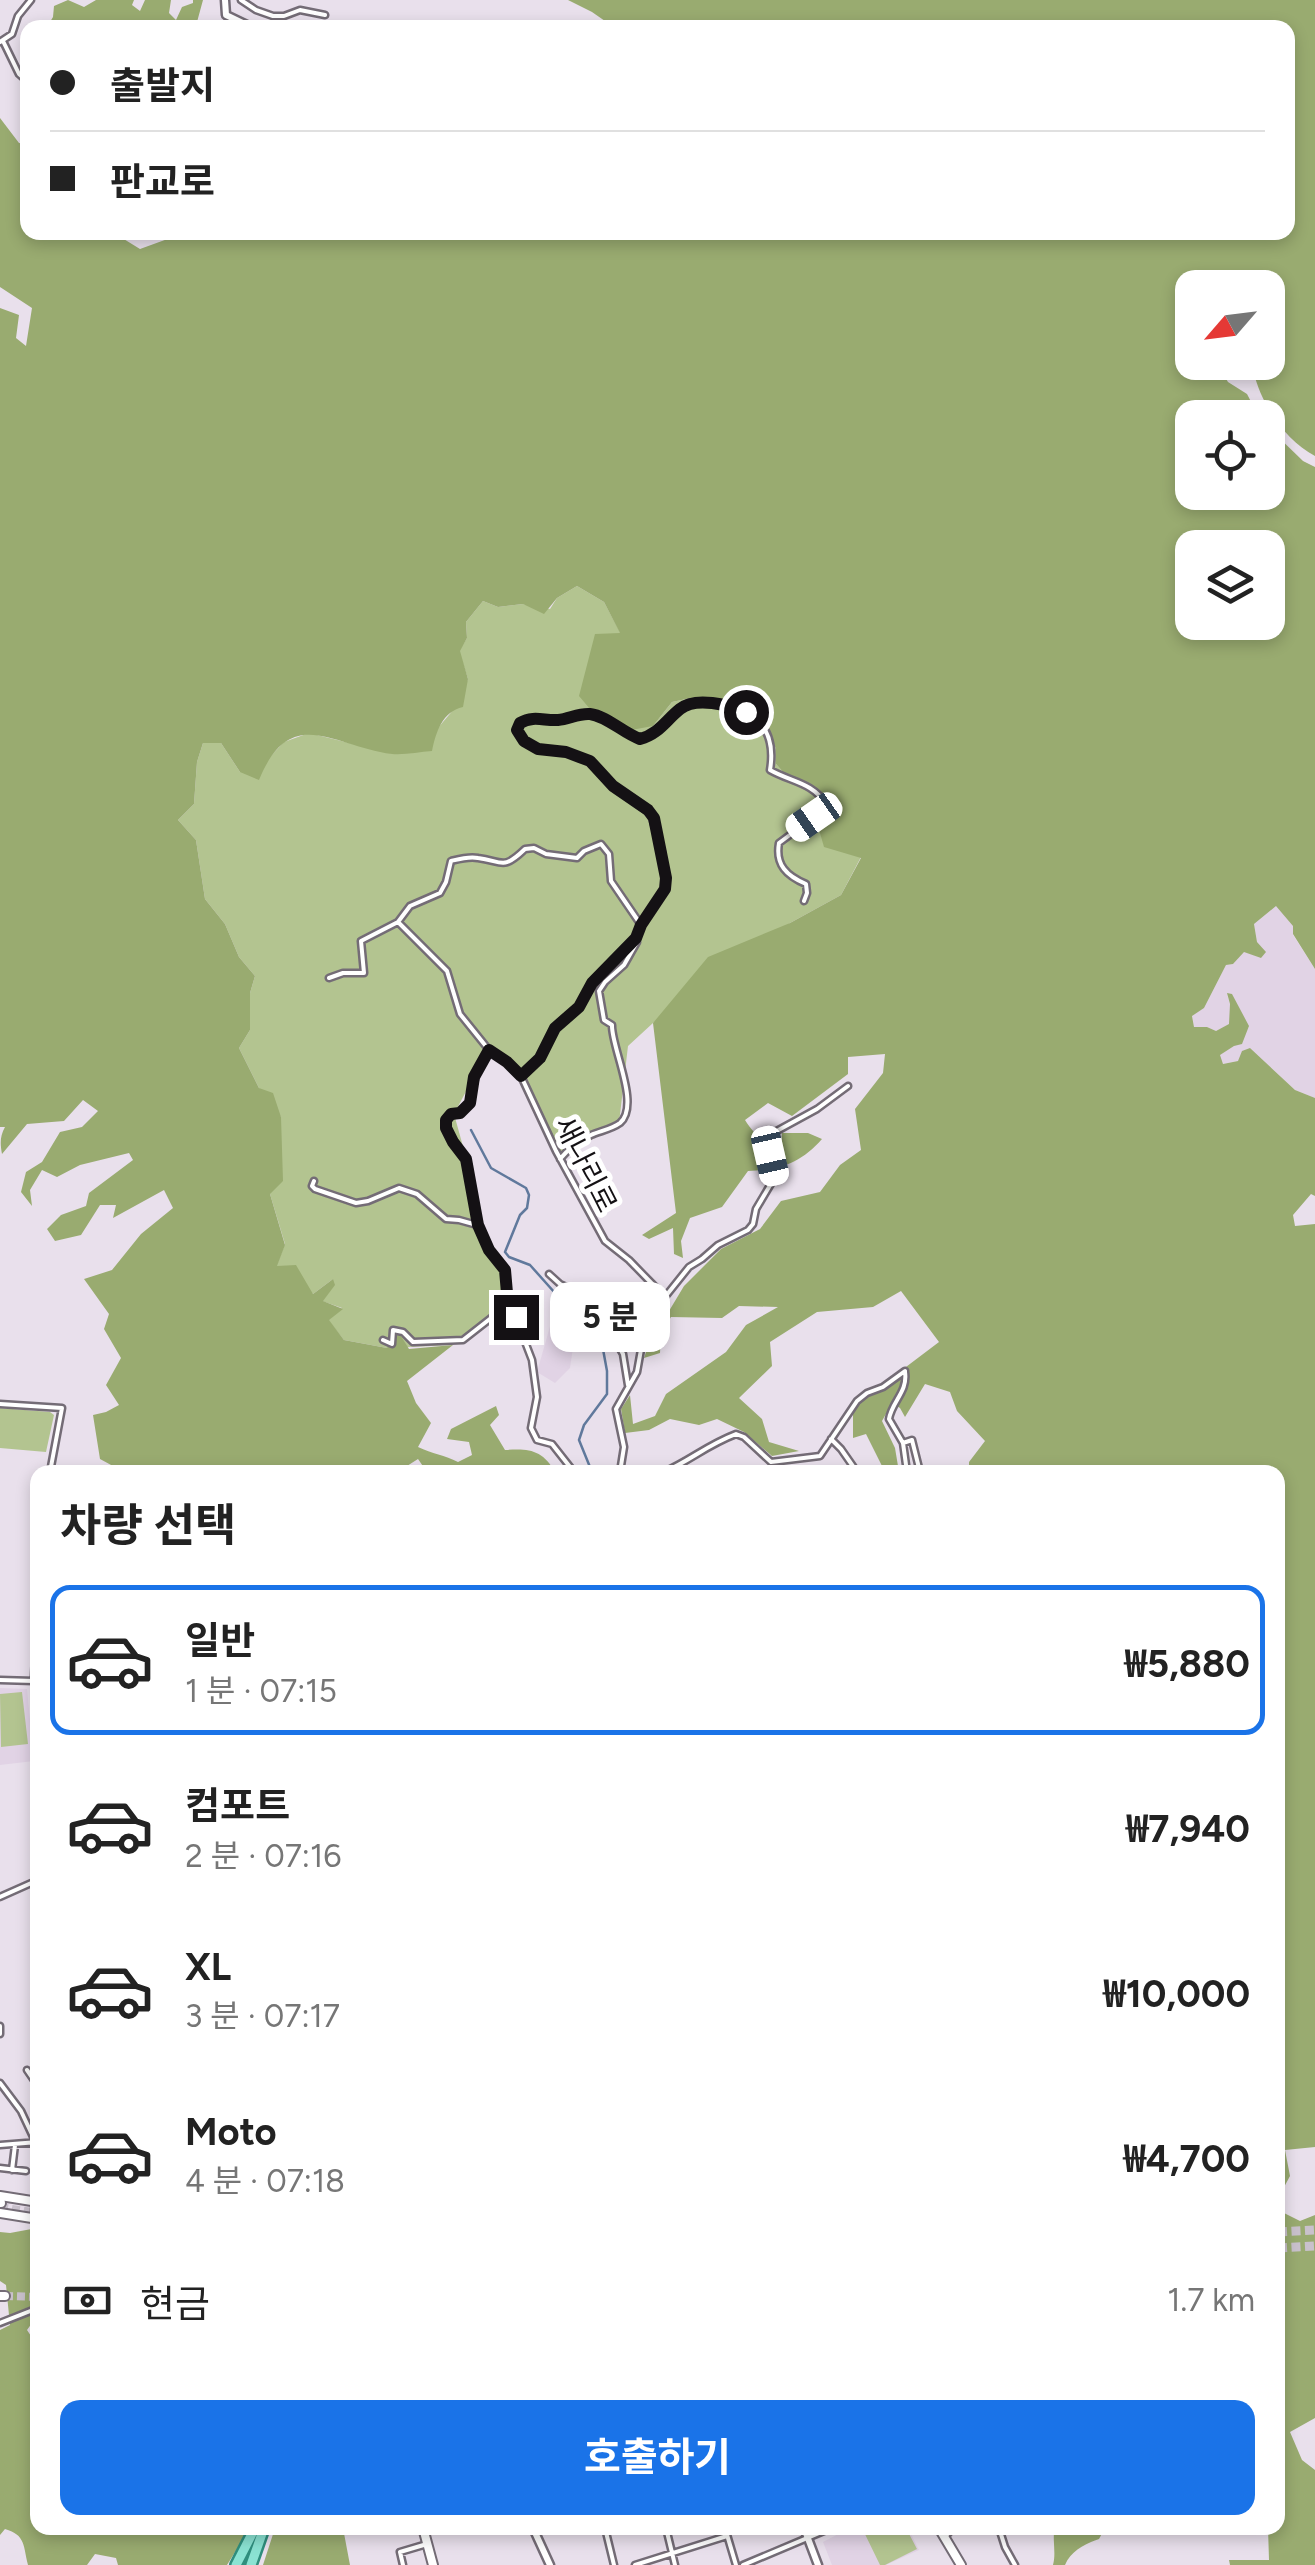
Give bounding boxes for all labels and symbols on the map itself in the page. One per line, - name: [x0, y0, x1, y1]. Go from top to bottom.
- north arrow: [1175, 270, 1285, 380]
- route start: [724, 690, 769, 735]
- car: [781, 788, 847, 846]
- street label: 새나리로: [547, 1110, 625, 1218]
- car: [749, 1123, 791, 1189]
- callout: 5 분: [551, 1282, 671, 1352]
- route end: [494, 1295, 539, 1340]

